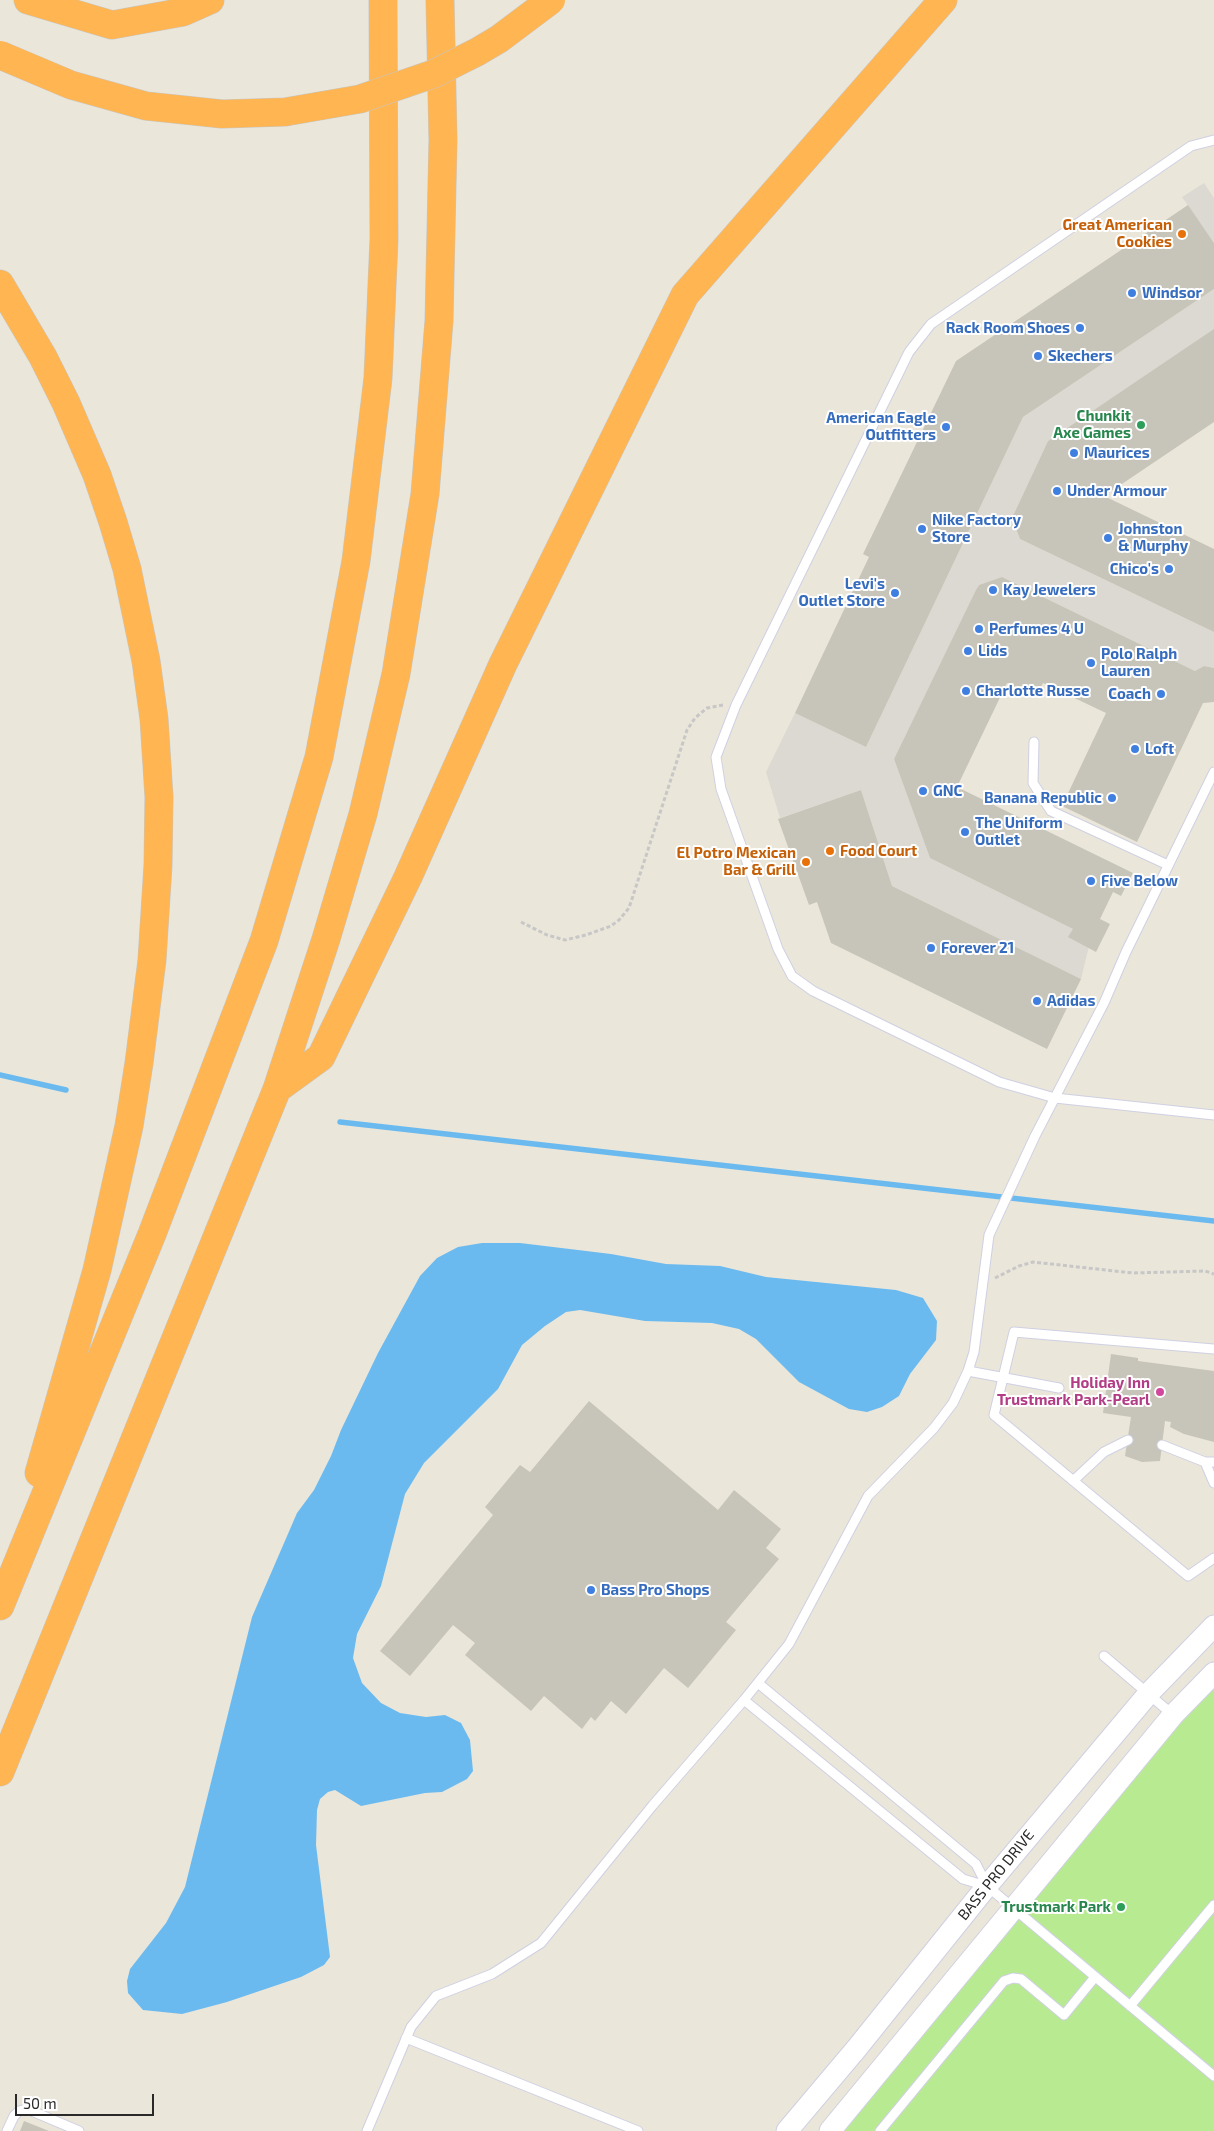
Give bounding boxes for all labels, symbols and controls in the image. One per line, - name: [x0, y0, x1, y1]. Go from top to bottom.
- place label: Great American Cookies: [1062, 216, 1172, 251]
- marker: Great American Cookies: [1176, 228, 1188, 240]
- place label: Windsor: [1142, 284, 1202, 302]
- marker: Windsor: [1126, 287, 1138, 299]
- place label: Rack Room Shoes: [946, 319, 1070, 337]
- marker: Rack Room Shoes: [1074, 322, 1086, 334]
- place label: Skechers: [1048, 347, 1113, 365]
- marker: Skechers: [1032, 350, 1044, 362]
- place label: Chunkit Axe Games: [1053, 407, 1131, 442]
- place label: American Eagle Outfitters: [826, 409, 936, 444]
- marker: Chunkit Axe Games: [1135, 419, 1147, 431]
- marker: American Eagle Outfitters: [940, 421, 952, 433]
- place label: Maurices: [1084, 444, 1150, 462]
- marker: Maurices: [1068, 447, 1080, 459]
- place label: Under Armour: [1067, 482, 1167, 500]
- marker: Under Armour: [1051, 485, 1063, 497]
- place label: Nike Factory Store: [932, 511, 1021, 546]
- place label: Johnston & Murphy: [1118, 520, 1188, 555]
- marker: Nike Factory Store: [916, 523, 928, 535]
- marker: Johnston & Murphy: [1102, 532, 1114, 544]
- place label: Chico's: [1110, 560, 1159, 578]
- marker: Chico's: [1163, 563, 1175, 575]
- place label: Levi's Outlet Store: [798, 575, 885, 610]
- place label: Kay Jewelers: [1003, 581, 1096, 599]
- marker: Kay Jewelers: [987, 584, 999, 596]
- marker: Levi's Outlet Store: [889, 587, 901, 599]
- place label: Perfumes 4 U: [989, 620, 1084, 638]
- marker: Perfumes 4 U: [973, 623, 985, 635]
- place label: Lids: [978, 642, 1007, 660]
- marker: Lids: [962, 645, 974, 657]
- place label: Polo Ralph Lauren: [1101, 645, 1177, 680]
- marker: Polo Ralph Lauren: [1085, 657, 1097, 669]
- place label: Charlotte Russe: [976, 682, 1090, 700]
- marker: Charlotte Russe: [960, 685, 972, 697]
- place label: Coach: [1108, 685, 1151, 703]
- marker: Coach: [1155, 688, 1167, 700]
- place label: Loft: [1145, 740, 1174, 758]
- marker: Loft: [1129, 743, 1141, 755]
- place label: GNC: [933, 782, 962, 800]
- marker: GNC: [917, 785, 929, 797]
- place label: Banana Republic: [984, 789, 1102, 807]
- marker: Banana Republic: [1106, 792, 1118, 804]
- place label: The Uniform Outlet: [975, 814, 1063, 849]
- marker: The Uniform Outlet: [959, 826, 971, 838]
- place label: Food Court: [840, 842, 917, 860]
- place label: El Potro Mexican Bar & Grill: [677, 844, 796, 879]
- marker: Food Court: [824, 845, 836, 857]
- marker: El Potro Mexican Bar & Grill: [800, 856, 812, 868]
- place label: Five Below: [1101, 872, 1178, 890]
- marker: Five Below: [1085, 875, 1097, 887]
- place label: Forever 21: [941, 939, 1014, 957]
- marker: Forever 21: [925, 942, 937, 954]
- place label: Adidas: [1047, 992, 1095, 1010]
- marker: Adidas: [1031, 995, 1043, 1007]
- place label: Holiday Inn Trustmark Park-Pearl: [997, 1374, 1150, 1409]
- marker: Holiday Inn Trustmark Park-Pearl: [1154, 1386, 1166, 1398]
- place label: Bass Pro Shops: [601, 1581, 710, 1599]
- marker: Bass Pro Shops: [585, 1584, 597, 1596]
- street label: BASS PRO DRIVE: [954, 1826, 1038, 1924]
- place label: Trustmark Park: [1001, 1898, 1111, 1916]
- marker: Trustmark Park: [1115, 1901, 1127, 1913]
- scale bar: [18, 2084, 156, 2116]
- text: 50 m: [23, 2094, 57, 2112]

